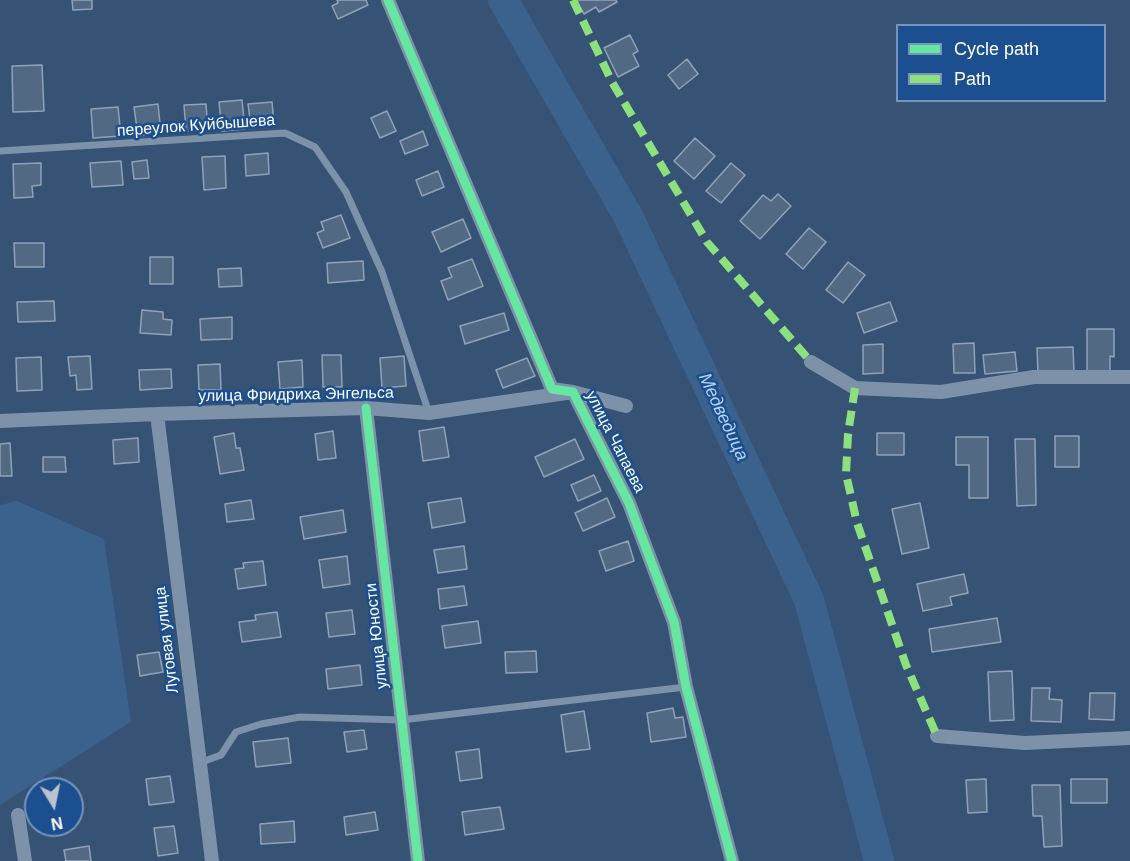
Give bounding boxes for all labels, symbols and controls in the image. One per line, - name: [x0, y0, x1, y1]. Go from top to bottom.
- legend: [896, 24, 1106, 102]
- text: Cycle path: [954, 39, 1039, 59]
- text: Path: [954, 69, 991, 89]
- street label: переулок Куйбышева: [116, 111, 276, 141]
- water label: Медведица: [693, 370, 753, 464]
- street label: улица Фридриха Энгельса: [198, 384, 394, 406]
- street label: улица Чапаева: [581, 388, 649, 496]
- street label: улица Юности: [362, 582, 392, 690]
- street label: Луговая улица: [151, 586, 183, 694]
- north arrow: [24, 777, 84, 837]
- text: N: [50, 814, 64, 833]

